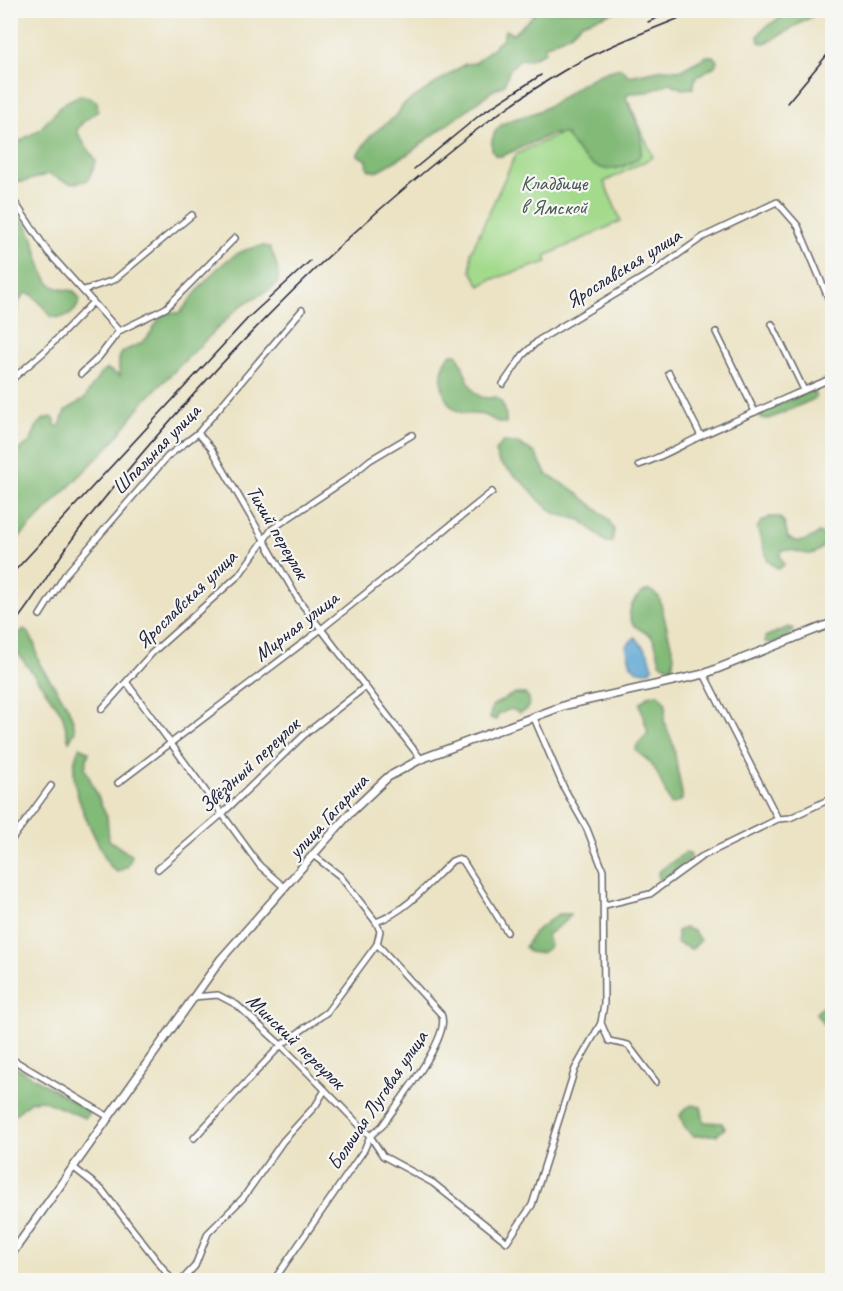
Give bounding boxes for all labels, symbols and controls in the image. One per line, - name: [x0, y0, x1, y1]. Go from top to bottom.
- park label: Кладбище в Ямской: [521, 170, 589, 220]
- street label: Ярославская улица: [560, 221, 687, 314]
- street label: Шпальная улица: [106, 396, 207, 500]
- street label: Тихий переулок: [241, 480, 316, 585]
- street label: Ярославская улица: [130, 543, 244, 654]
- street label: Мирная улица: [249, 583, 345, 667]
- street label: Звёздный переулок: [193, 710, 307, 819]
- street label: улица Гагарина: [281, 767, 375, 865]
- street label: Минский переулок: [241, 987, 353, 1096]
- street label: Большая Луговая улица: [321, 1024, 434, 1175]

